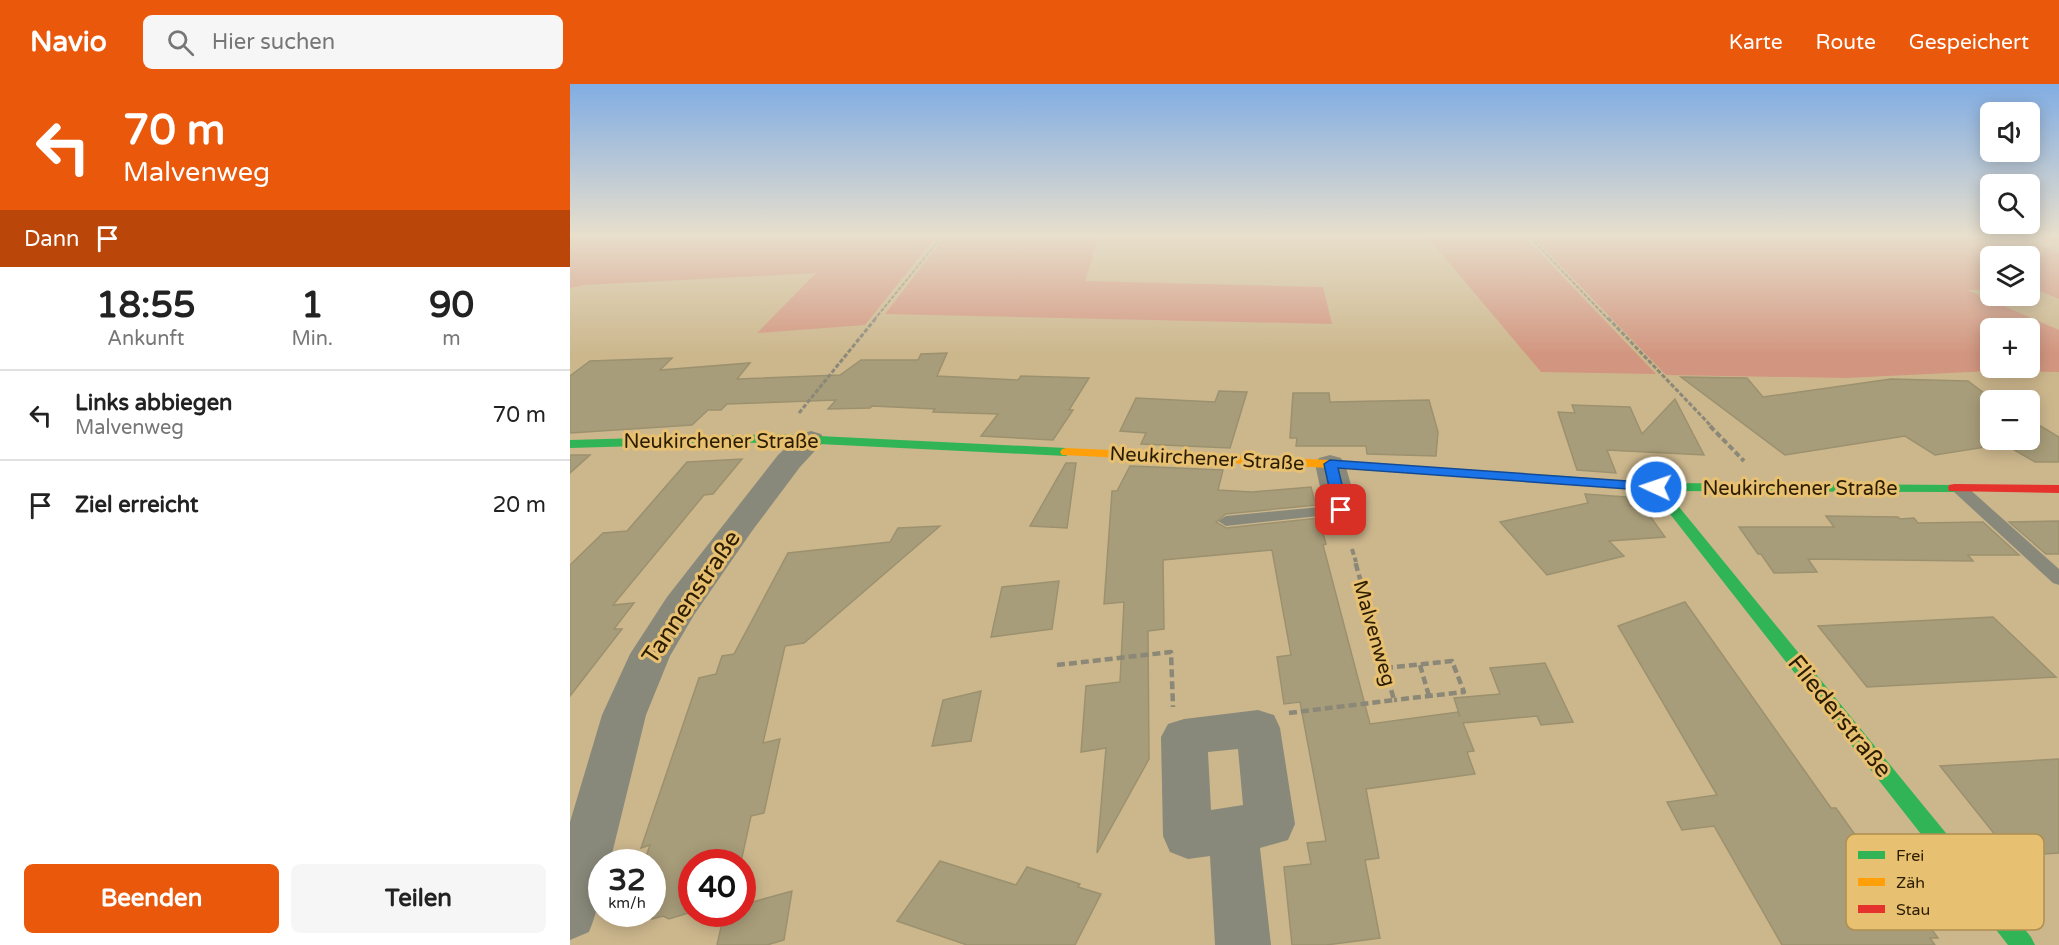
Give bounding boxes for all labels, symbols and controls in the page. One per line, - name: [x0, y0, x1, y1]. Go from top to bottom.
- search box: [143, 15, 563, 69]
- text: Navio: [30, 25, 107, 59]
- icon: search: [164, 26, 197, 59]
- text: Hier suchen: [212, 29, 335, 55]
- text: Karte: [1729, 30, 1783, 55]
- text: Route: [1816, 30, 1876, 55]
- text: Gespeichert: [1909, 30, 2029, 55]
- map controls: [1980, 102, 2040, 450]
- button: sound: [1980, 102, 2040, 162]
- text: 70 m: [123, 105, 225, 156]
- icon: left: [24, 108, 102, 186]
- text: Malvenweg: [123, 156, 270, 189]
- button: search: [1980, 174, 2040, 234]
- icon: arrive: [91, 222, 124, 255]
- text: Dann: [24, 226, 79, 252]
- button: layers: [1980, 246, 2040, 306]
- text: 18:55: [96, 284, 196, 327]
- text: 1: [301, 284, 324, 327]
- text: 90: [429, 284, 474, 327]
- button: +: [1980, 318, 2040, 378]
- text: Ankunft: [107, 327, 184, 351]
- text: Min.: [292, 327, 333, 351]
- text: m: [442, 327, 461, 351]
- text: Links abbiegen: [75, 390, 233, 416]
- button: −: [1980, 390, 2040, 450]
- icon: left: [24, 399, 57, 432]
- text: 70 m: [492, 402, 546, 428]
- text: Malvenweg: [75, 416, 184, 440]
- street label: Neukirchener Straße: [624, 430, 818, 454]
- street label: Neukirchener Straße: [1109, 442, 1305, 476]
- position arrow: [1624, 455, 1688, 519]
- street label: Neukirchener Straße: [1703, 477, 1897, 501]
- pin: [1315, 484, 1366, 535]
- icon: arrive: [24, 489, 57, 522]
- text: Ziel erreicht: [75, 492, 198, 518]
- text: 20 m: [492, 492, 546, 518]
- icon: arrive: [1324, 493, 1357, 526]
- street label: Tannenstraße: [636, 525, 747, 670]
- street label: Malvenweg: [1347, 578, 1401, 689]
- street label: Fliederstraße: [1781, 649, 1898, 783]
- legend: [1846, 834, 2044, 930]
- text: Frei: [1896, 846, 1924, 866]
- speed limit sign: 40: [678, 849, 756, 927]
- text: 32: [608, 862, 646, 899]
- button: Beenden: [24, 864, 279, 933]
- button: Teilen: [291, 864, 546, 933]
- text: Zäh: [1896, 873, 1925, 893]
- text: km/h: [608, 894, 646, 912]
- text: Stau: [1896, 900, 1930, 920]

